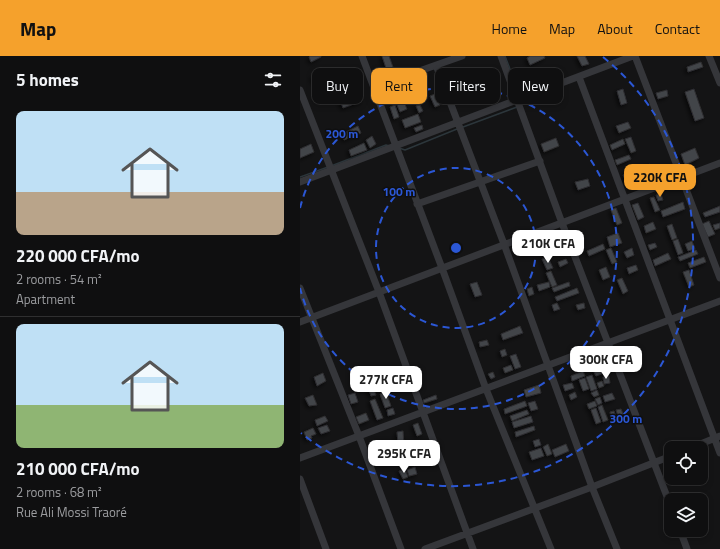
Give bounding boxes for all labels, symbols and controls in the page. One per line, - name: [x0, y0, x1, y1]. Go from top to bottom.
- text: Map: [20, 14, 56, 43]
- text: Home: [492, 18, 527, 39]
- text: Map: [549, 18, 575, 39]
- text: About: [597, 18, 633, 39]
- text: Contact: [655, 18, 700, 39]
- text: 5 homes: [16, 67, 79, 93]
- chip: Buy: [312, 68, 363, 104]
- chip: Rent: [371, 68, 427, 104]
- chip: Filters: [435, 68, 500, 104]
- chip: New: [508, 68, 563, 104]
- icon: filters: [262, 69, 284, 91]
- text: 200 m: [326, 124, 358, 143]
- icon: home: [114, 137, 186, 209]
- pin: 220K CFA: [619, 164, 701, 198]
- text: 220K CFA: [633, 167, 687, 187]
- text: 100 m: [383, 182, 415, 201]
- pin: 210K CFA: [507, 230, 589, 264]
- text: 210K CFA: [521, 233, 575, 253]
- centre of rings: [449, 241, 463, 255]
- text: 220 000 CFA/mo: [16, 243, 140, 269]
- text: 2 rooms · 54 m²: [16, 269, 102, 289]
- text: Apartment: [16, 289, 75, 309]
- pin: 300K CFA: [565, 346, 647, 380]
- text: 300K CFA: [579, 349, 633, 369]
- icon: home: [114, 350, 186, 422]
- pin: 277K CFA: [345, 366, 427, 400]
- text: 277K CFA: [359, 369, 413, 389]
- text: 300 m: [610, 409, 642, 428]
- pin: 295K CFA: [363, 440, 445, 474]
- map controls: [664, 441, 708, 537]
- button: locate: [664, 441, 708, 485]
- text: 295K CFA: [377, 443, 431, 463]
- text: 210 000 CFA/mo: [16, 456, 140, 482]
- text: 2 rooms · 68 m²: [16, 482, 102, 502]
- button: layers: [664, 493, 708, 537]
- text: Rue Ali Mossi Traoré: [16, 502, 127, 522]

